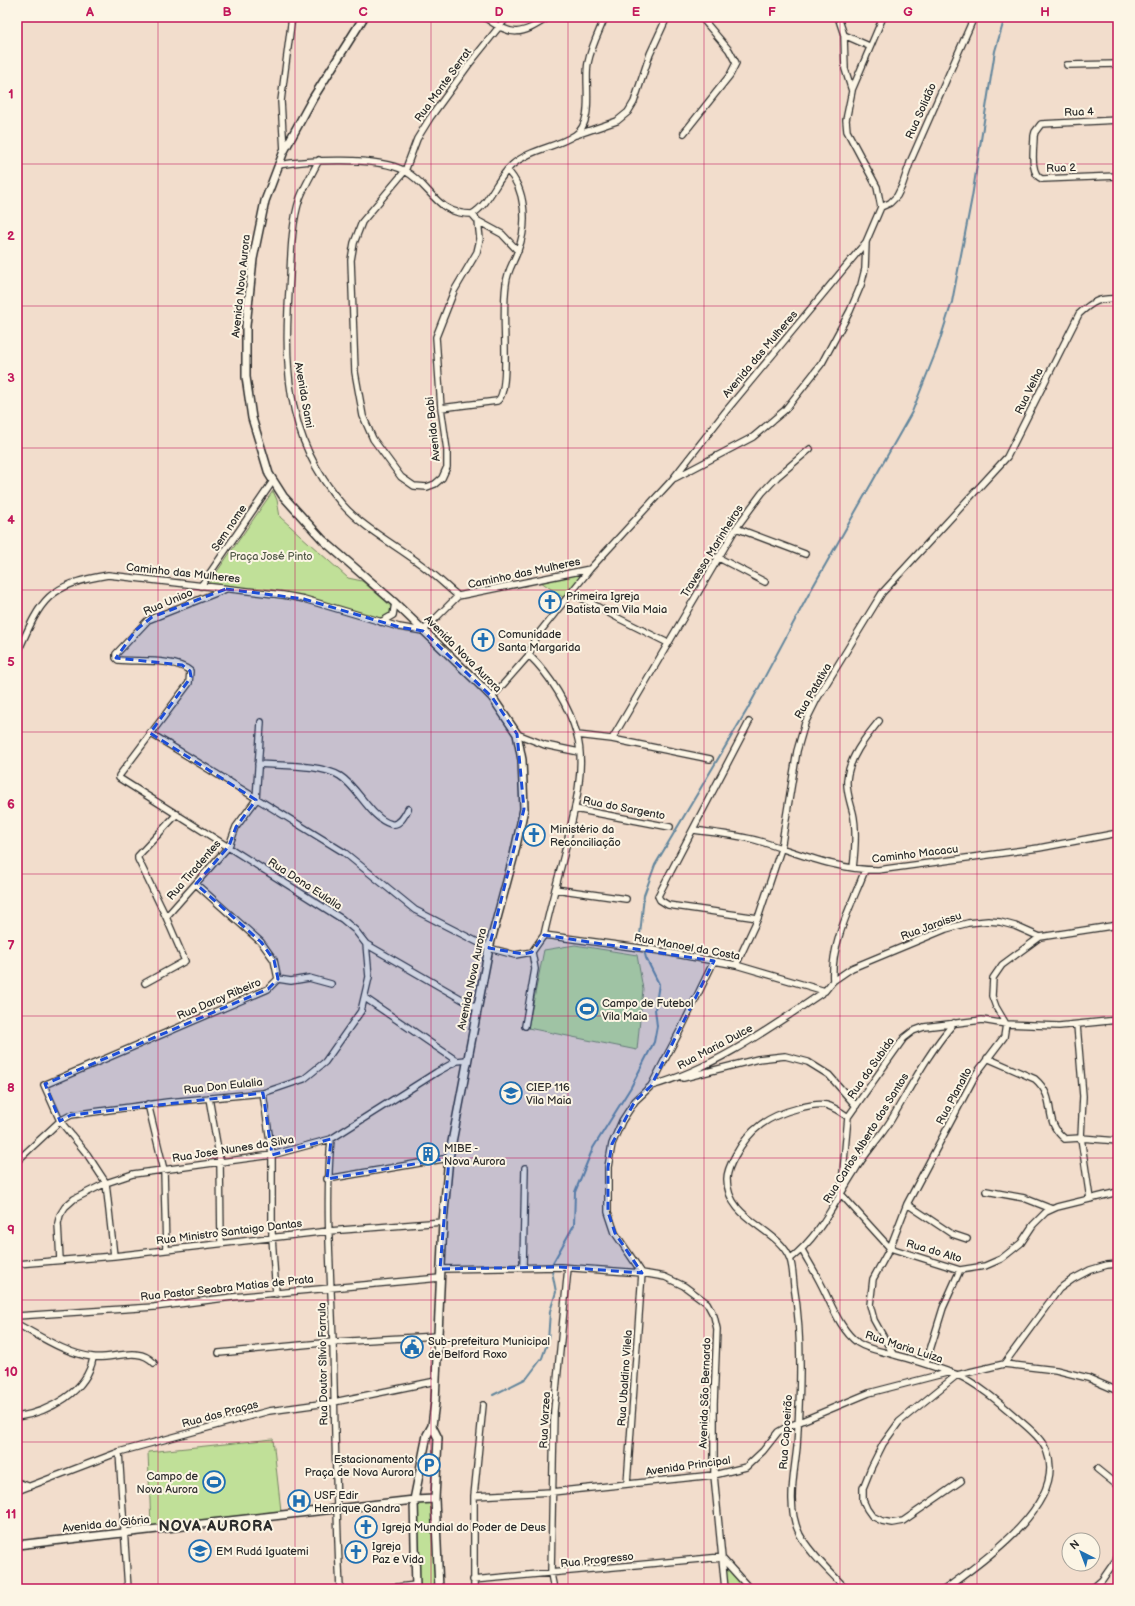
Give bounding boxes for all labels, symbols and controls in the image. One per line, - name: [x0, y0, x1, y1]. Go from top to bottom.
- text: A: [85, 4, 94, 20]
- text: B: [222, 4, 232, 20]
- text: C: [358, 4, 368, 20]
- text: D: [494, 4, 504, 20]
- text: E: [632, 4, 641, 20]
- text: F: [768, 4, 776, 20]
- text: G: [903, 4, 913, 20]
- text: H: [1040, 4, 1050, 20]
- street label: Rua Monte Serrat: [412, 45, 474, 124]
- street label: Rua Solidão: [903, 81, 939, 141]
- text: 1: [8, 86, 14, 102]
- street label: Rua 4: [1064, 105, 1094, 119]
- street label: Rua 2: [1046, 161, 1077, 175]
- text: 2: [7, 228, 15, 244]
- street label: Avenida Nova Aurora: [229, 234, 253, 338]
- street label: Avenida das Mulheres: [720, 307, 801, 400]
- street label: Avenida Sami: [292, 361, 316, 429]
- street label: Rua Velha: [1012, 366, 1046, 416]
- text: 3: [7, 370, 15, 386]
- street label: Avenida Babi: [423, 396, 443, 462]
- street label: Sem nome: [209, 502, 250, 554]
- street label: Travessa Marinheiros: [678, 502, 746, 600]
- text: 4: [7, 512, 15, 528]
- park label: Praça José Pinto: [229, 550, 313, 563]
- street label: Caminho das Mulheres: [467, 555, 582, 591]
- street label: Caminho das Mulheres: [125, 561, 241, 586]
- street label: Rua Uniao: [141, 586, 195, 618]
- church icon: Primeira Igreja Batista em Vila Maia: [537, 589, 563, 615]
- place label: Primeira Igreja Batista em Vila Maia: [566, 590, 667, 616]
- street label: Avenida Nova Aurora: [422, 613, 504, 695]
- church icon: Comunidade Santa Margarida: [470, 627, 496, 653]
- place label: Comunidade Santa Margarida: [498, 628, 580, 654]
- text: 5: [7, 654, 15, 670]
- street label: Rua Patativa: [792, 661, 834, 721]
- street label: Rua do Sargento: [582, 794, 666, 822]
- text: 6: [7, 796, 15, 812]
- church icon: Ministério da Reconciliação: [521, 822, 547, 848]
- place label: Ministério da Reconciliação: [550, 823, 621, 849]
- street label: Rua Tiradentes: [164, 837, 224, 903]
- street label: Caminho Macacu: [871, 842, 959, 866]
- street label: Rua Dona Eulalia: [266, 855, 344, 913]
- street label: Rua Jaraissu: [899, 909, 963, 943]
- street label: Avenida Nova Aurora: [455, 927, 489, 1031]
- street label: Rua Manoel da Costa: [633, 931, 741, 963]
- text: 7: [7, 938, 15, 954]
- street label: Rua Darcy Ribeiro: [175, 975, 263, 1023]
- sports icon: Campo de Futebol Vila Maia: [574, 996, 600, 1022]
- place label: Campo de Futebol Vila Maia: [602, 997, 694, 1023]
- street label: Rua Maria Dulce: [675, 1021, 755, 1072]
- street label: Rua da Subida: [845, 1035, 897, 1101]
- street label: Rua Planalto: [934, 1065, 974, 1127]
- street label: Rua Carlos Alberto dos Santos: [820, 1070, 912, 1205]
- street label: Rua Don Eulalia: [183, 1075, 263, 1097]
- text: 8: [7, 1080, 15, 1096]
- school or university icon: CIEP 116 Vila Maia: [498, 1080, 524, 1106]
- place label: CIEP 116 Vila Maia: [526, 1081, 571, 1107]
- street label: Rua Jose Nunes da Silva: [171, 1133, 295, 1165]
- building icon: MIBE - Nova Aurora: [415, 1141, 441, 1167]
- place label: MIBE - Nova Aurora: [444, 1142, 506, 1168]
- street label: Rua Ministro Santaigo Dantas: [155, 1217, 303, 1247]
- text: 9: [7, 1222, 15, 1238]
- street label: Rua do Alto: [905, 1237, 963, 1265]
- street label: Rua Pastor Seabra Matias de Prata: [140, 1272, 314, 1304]
- street label: Rua Doutor Sílvio Farrula: [315, 1302, 331, 1426]
- street label: Rua Maria Luiza: [863, 1328, 945, 1366]
- street label: Rua Ubaldino Vilela: [615, 1329, 635, 1427]
- public building icon: Sub-prefeitura Municipal de Belford Roxo: [399, 1334, 425, 1360]
- place label: Sub-prefeitura Municipal de Belford Roxo: [428, 1335, 550, 1361]
- street label: Avenida São Bernardo: [697, 1337, 713, 1449]
- text: 10: [4, 1364, 18, 1380]
- street label: Rua Varzea: [537, 1391, 553, 1449]
- street label: Rua Capoeirão: [777, 1394, 795, 1470]
- street label: Rua das Praças: [180, 1397, 260, 1430]
- parking icon: Estacionamento Praça de Nova Aurora: [416, 1452, 442, 1478]
- place label: Estacionamento Praça de Nova Aurora: [305, 1453, 414, 1479]
- street label: Avenida Principal: [645, 1454, 731, 1478]
- sports icon: Campo de Nova Aurora: [201, 1469, 227, 1495]
- place label: Campo de Nova Aurora: [136, 1470, 198, 1496]
- hospital icon: USF Edir Henrique Gandra: [286, 1488, 312, 1514]
- place label: USF Edir Henrique Gandra: [314, 1489, 400, 1515]
- text: 11: [6, 1506, 16, 1522]
- street label: Avenida da Glória: [62, 1513, 150, 1535]
- church icon: Igreja Mundial do Poder de Deus: [353, 1514, 379, 1540]
- district label: NOVA AURORA: [159, 1517, 273, 1536]
- place label: Igreja Mundial do Poder de Deus: [382, 1521, 547, 1534]
- north arrow: [1061, 1532, 1101, 1572]
- text: N: [1067, 1537, 1082, 1553]
- school or university icon: EM Rudá Iguatemi: [187, 1538, 213, 1564]
- church icon: Igreja Paz e Vida: [343, 1539, 369, 1565]
- place label: Igreja Paz e Vida: [372, 1540, 424, 1566]
- place label: EM Rudá Iguatemi: [216, 1545, 309, 1558]
- street label: Rua Progresso: [560, 1550, 634, 1570]

